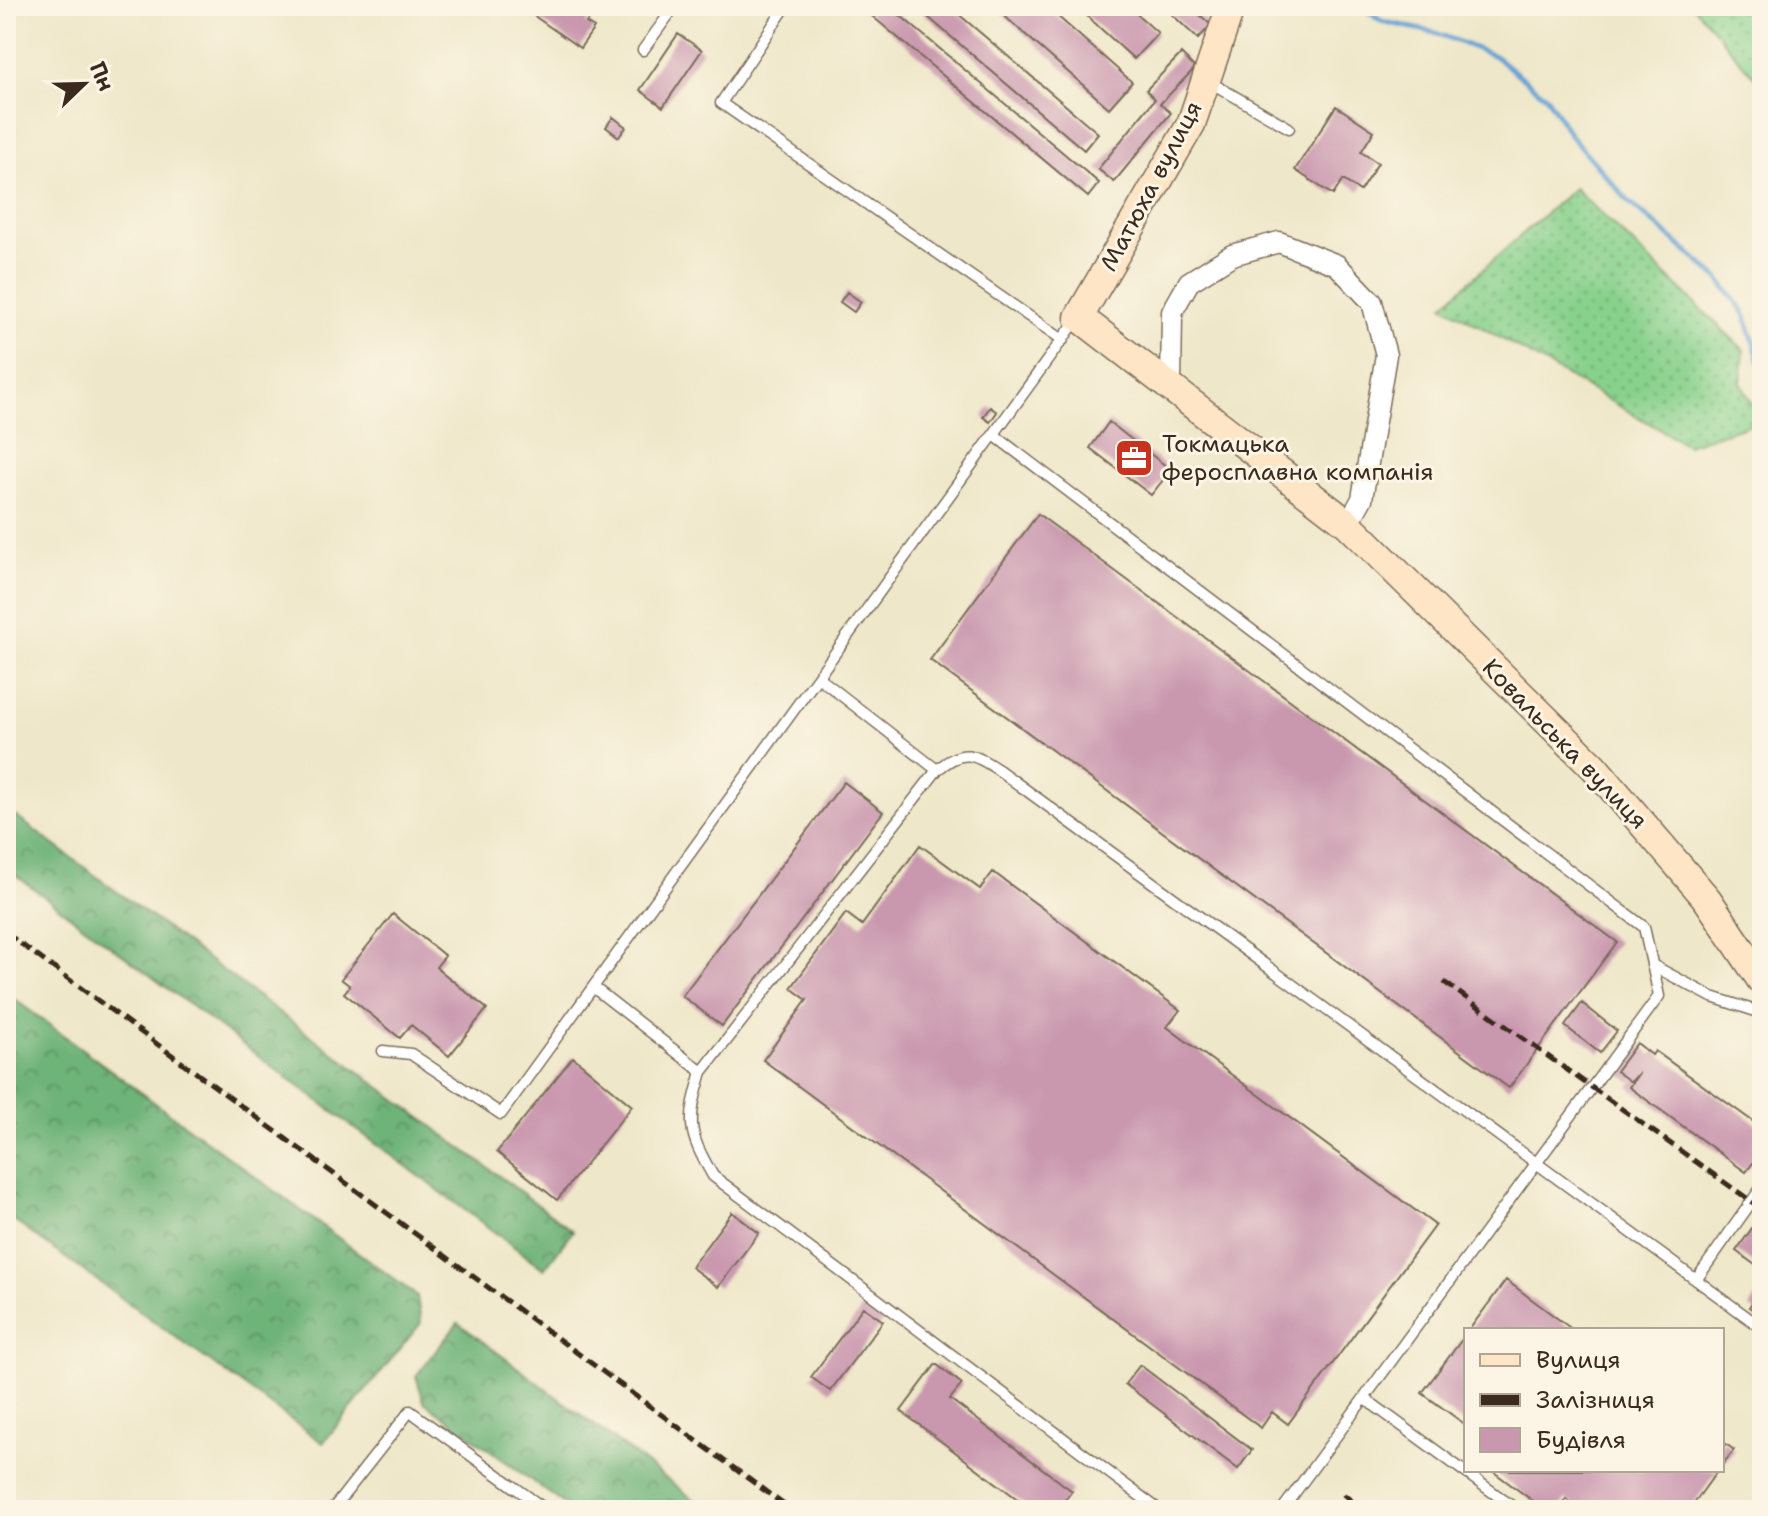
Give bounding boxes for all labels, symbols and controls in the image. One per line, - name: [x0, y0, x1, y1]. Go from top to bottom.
- north arrow: [44, 44, 124, 124]
- text: Пн: [83, 57, 121, 95]
- street label: Матюха вулиця: [1093, 95, 1209, 277]
- place label: Токмацька феросплавна компанія: [1162, 428, 1434, 488]
- office icon: Токмацька феросплавна компанія: [1113, 437, 1155, 479]
- street label: Ковальська вулиця: [1475, 652, 1655, 836]
- legend: [1464, 1328, 1724, 1472]
- text: Вулиця: [1536, 1344, 1621, 1376]
- text: Залізниця: [1536, 1384, 1655, 1416]
- text: Будівля: [1536, 1424, 1626, 1456]

